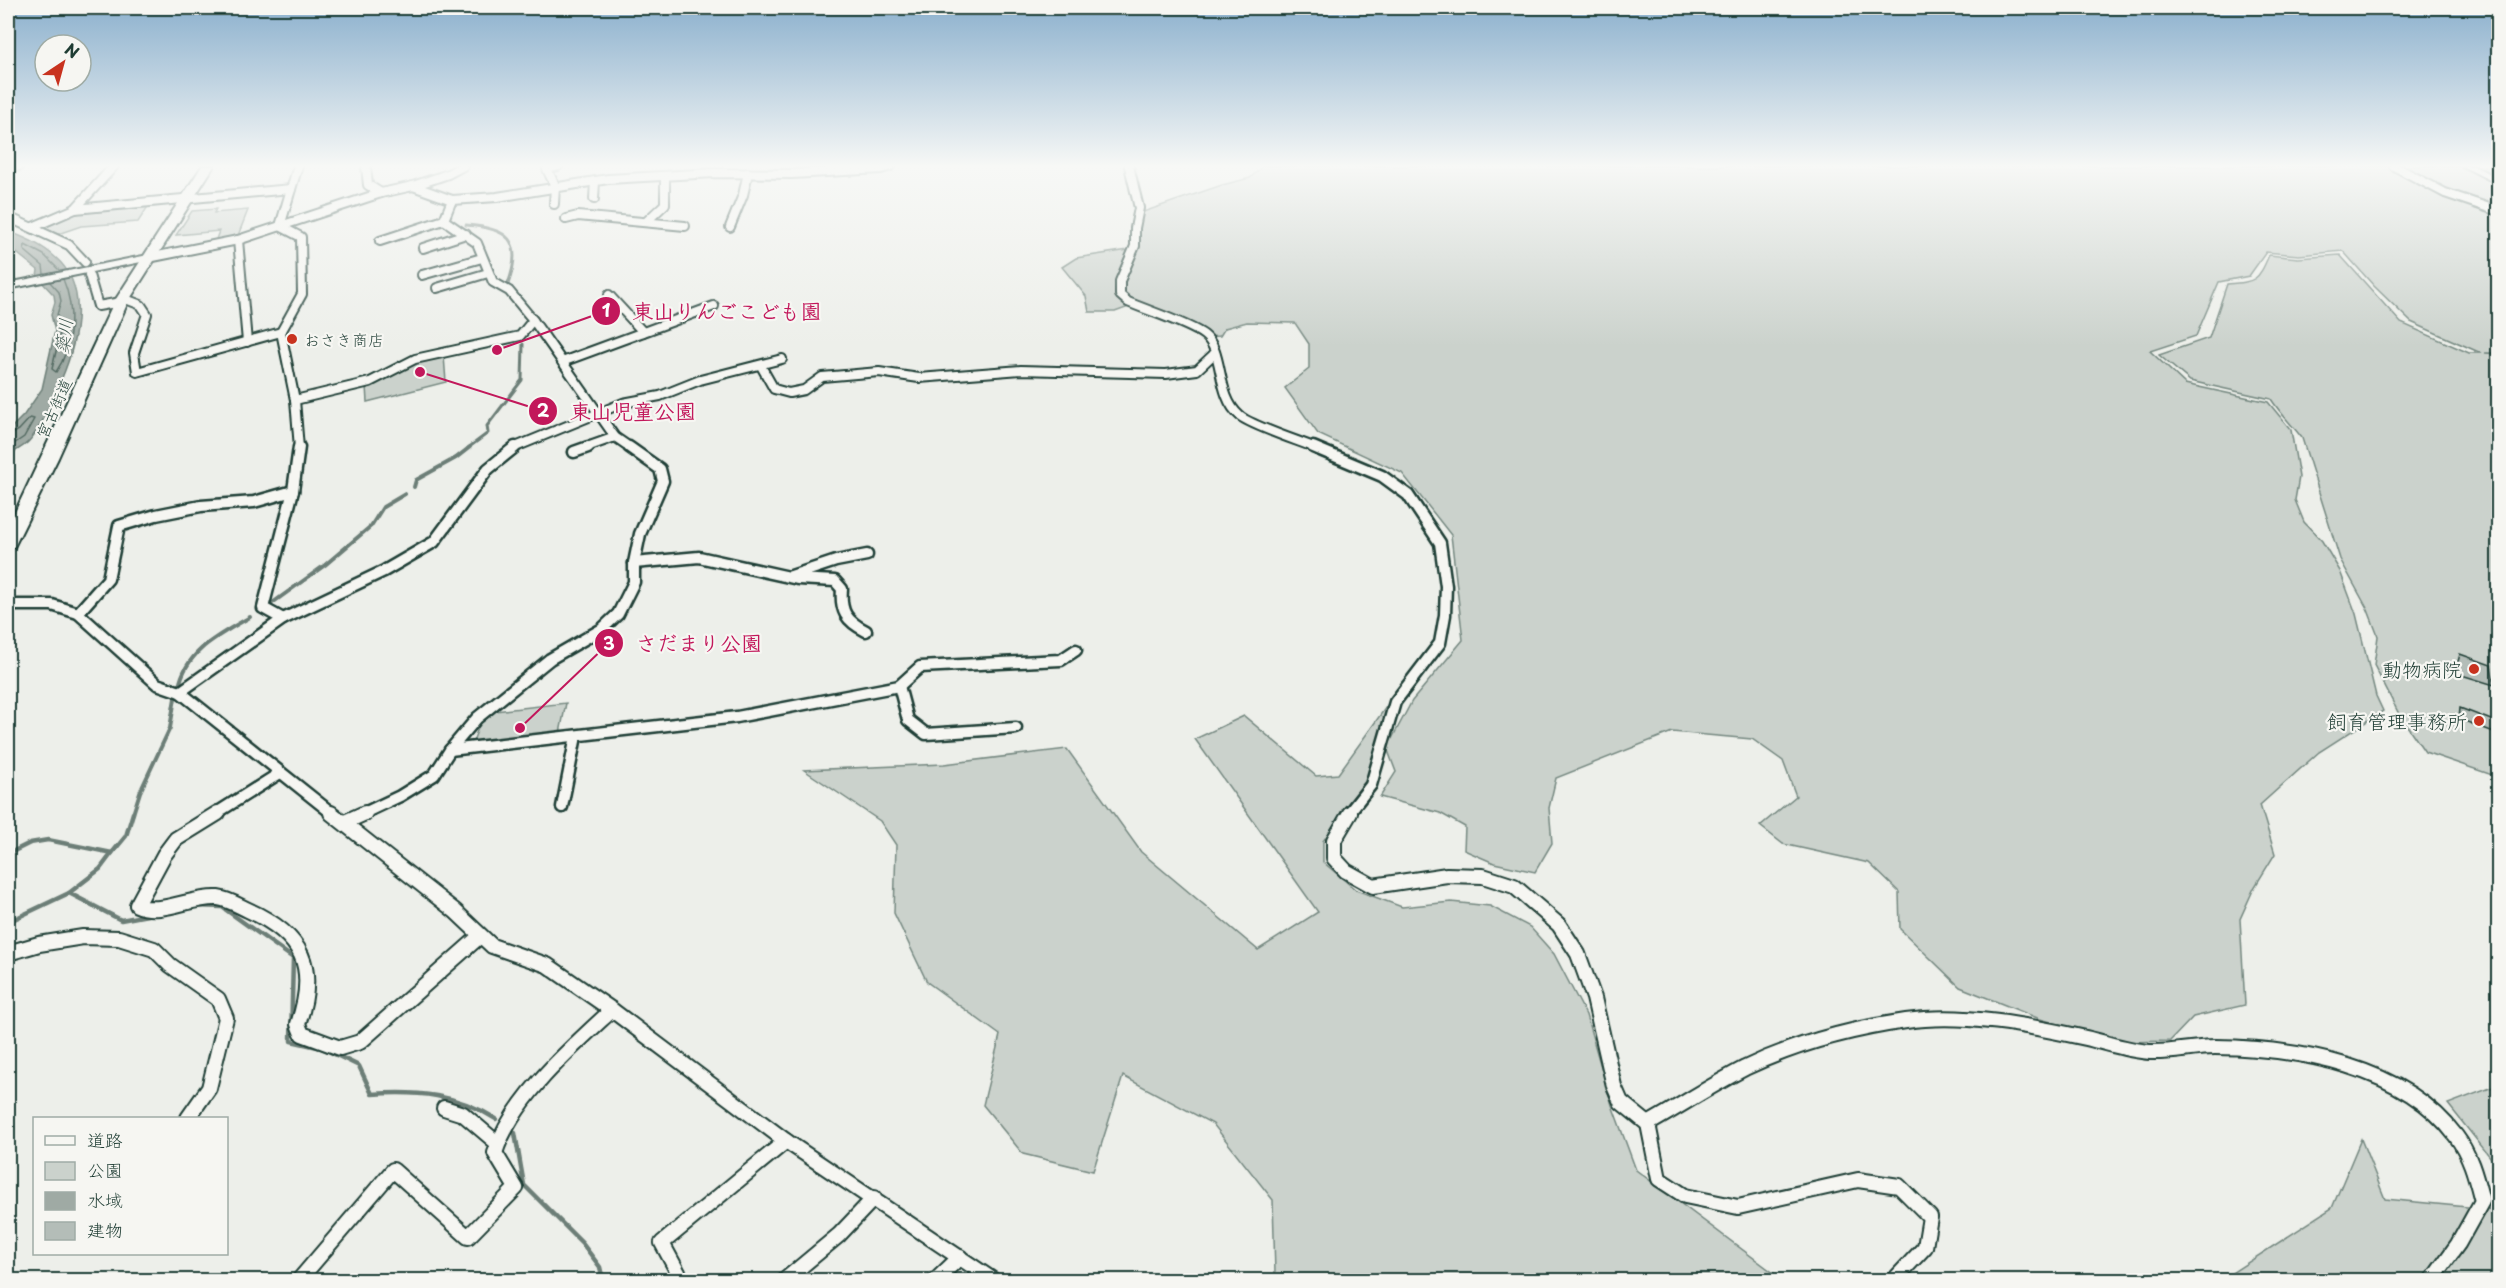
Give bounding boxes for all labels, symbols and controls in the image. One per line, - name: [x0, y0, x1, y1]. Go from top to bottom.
- north arrow: [33, 33, 93, 93]
- text: N: [60, 37, 85, 63]
- callout: 東山りんごこども園: [591, 292, 834, 331]
- text: 東山りんごこども園: [633, 294, 822, 326]
- text: 1: [602, 296, 611, 323]
- water label: 簗川: [47, 316, 79, 356]
- place label: おさき商店: [304, 327, 384, 351]
- marker: おさき商店: [285, 332, 299, 346]
- street label: 宮古街道: [29, 374, 77, 442]
- callout: 東山児童公園: [528, 392, 708, 431]
- text: 東山児童公園: [570, 394, 696, 426]
- text: 2: [537, 396, 550, 423]
- callout: さだまり公園: [594, 624, 774, 663]
- text: さだまり公園: [636, 626, 762, 658]
- text: 3: [603, 629, 615, 656]
- place label: 動物病院: [2382, 654, 2462, 684]
- marker: 動物病院: [2467, 662, 2481, 676]
- place label: 飼育管理事務所: [2327, 706, 2467, 736]
- marker: 飼育管理事務所: [2472, 714, 2486, 728]
- legend: [33, 1117, 228, 1255]
- text: 道路: [87, 1126, 123, 1153]
- text: 公園: [87, 1156, 123, 1183]
- text: 水域: [87, 1186, 123, 1213]
- text: 建物: [87, 1216, 123, 1243]

